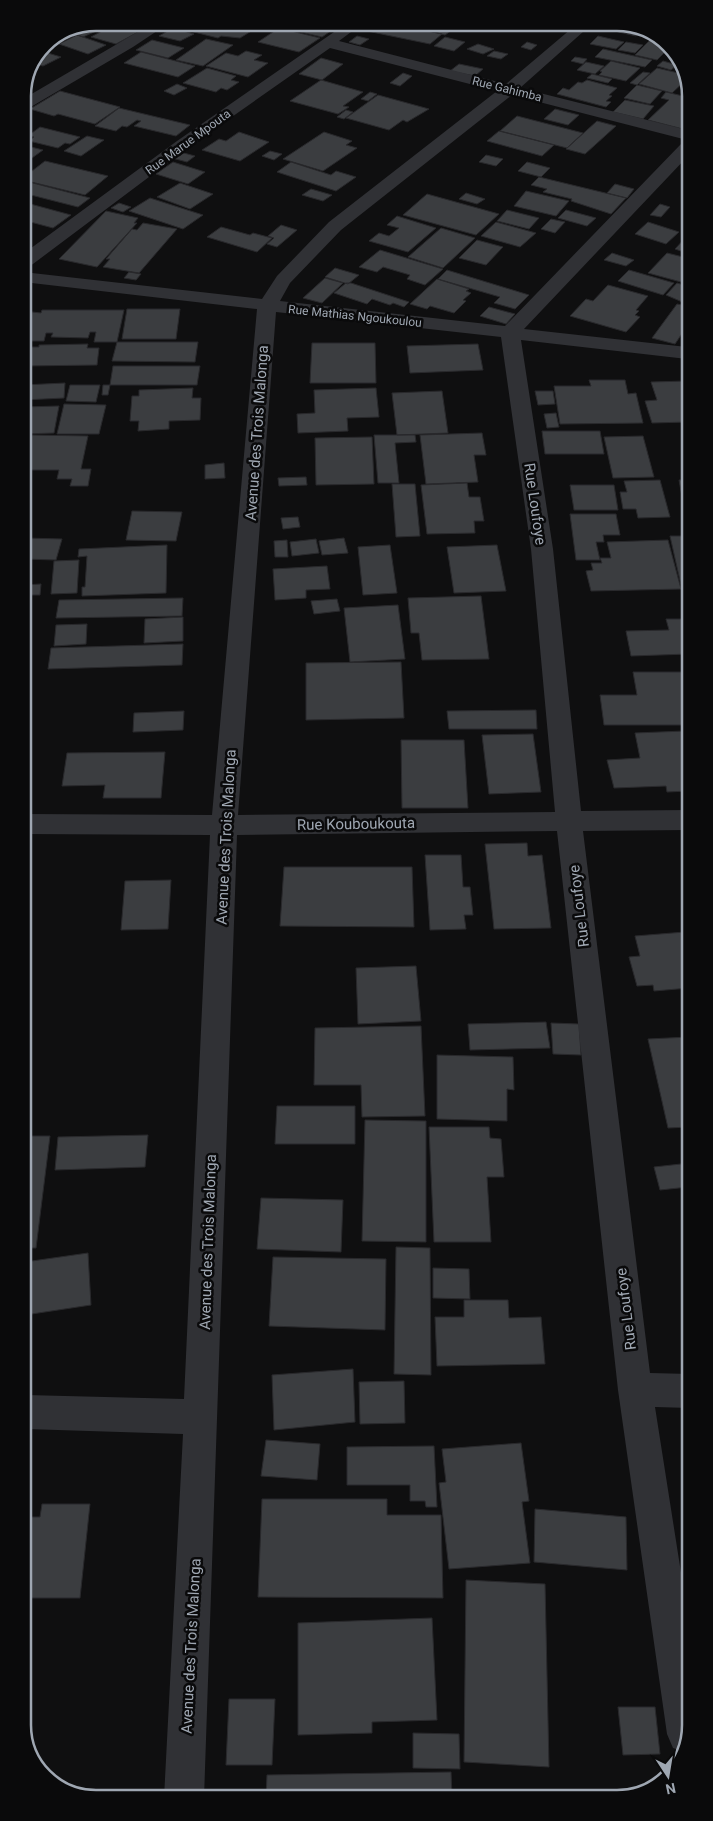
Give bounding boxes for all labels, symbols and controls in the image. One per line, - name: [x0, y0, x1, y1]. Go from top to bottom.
- street label: Rue Gahimba: [471, 74, 543, 104]
- street label: Rue Marue Mpouta: [143, 107, 233, 177]
- street label: Rue Mathias Ngoukoulou: [288, 302, 422, 330]
- street label: Avenue des Trois Malonga: [242, 345, 272, 521]
- street label: Rue Loufoye: [520, 462, 550, 546]
- street label: Avenue des Trois Malonga: [212, 749, 240, 925]
- street label: Rue Kouboukouta: [297, 814, 415, 834]
- street label: Rue Loufoye: [565, 864, 593, 948]
- street label: Avenue des Trois Malonga: [196, 1154, 220, 1330]
- street label: Rue Loufoye: [612, 1267, 640, 1351]
- street label: Avenue des Trois Malonga: [177, 1558, 205, 1734]
- north arrow: [643, 1751, 693, 1801]
- text: N: [664, 1780, 677, 1798]

